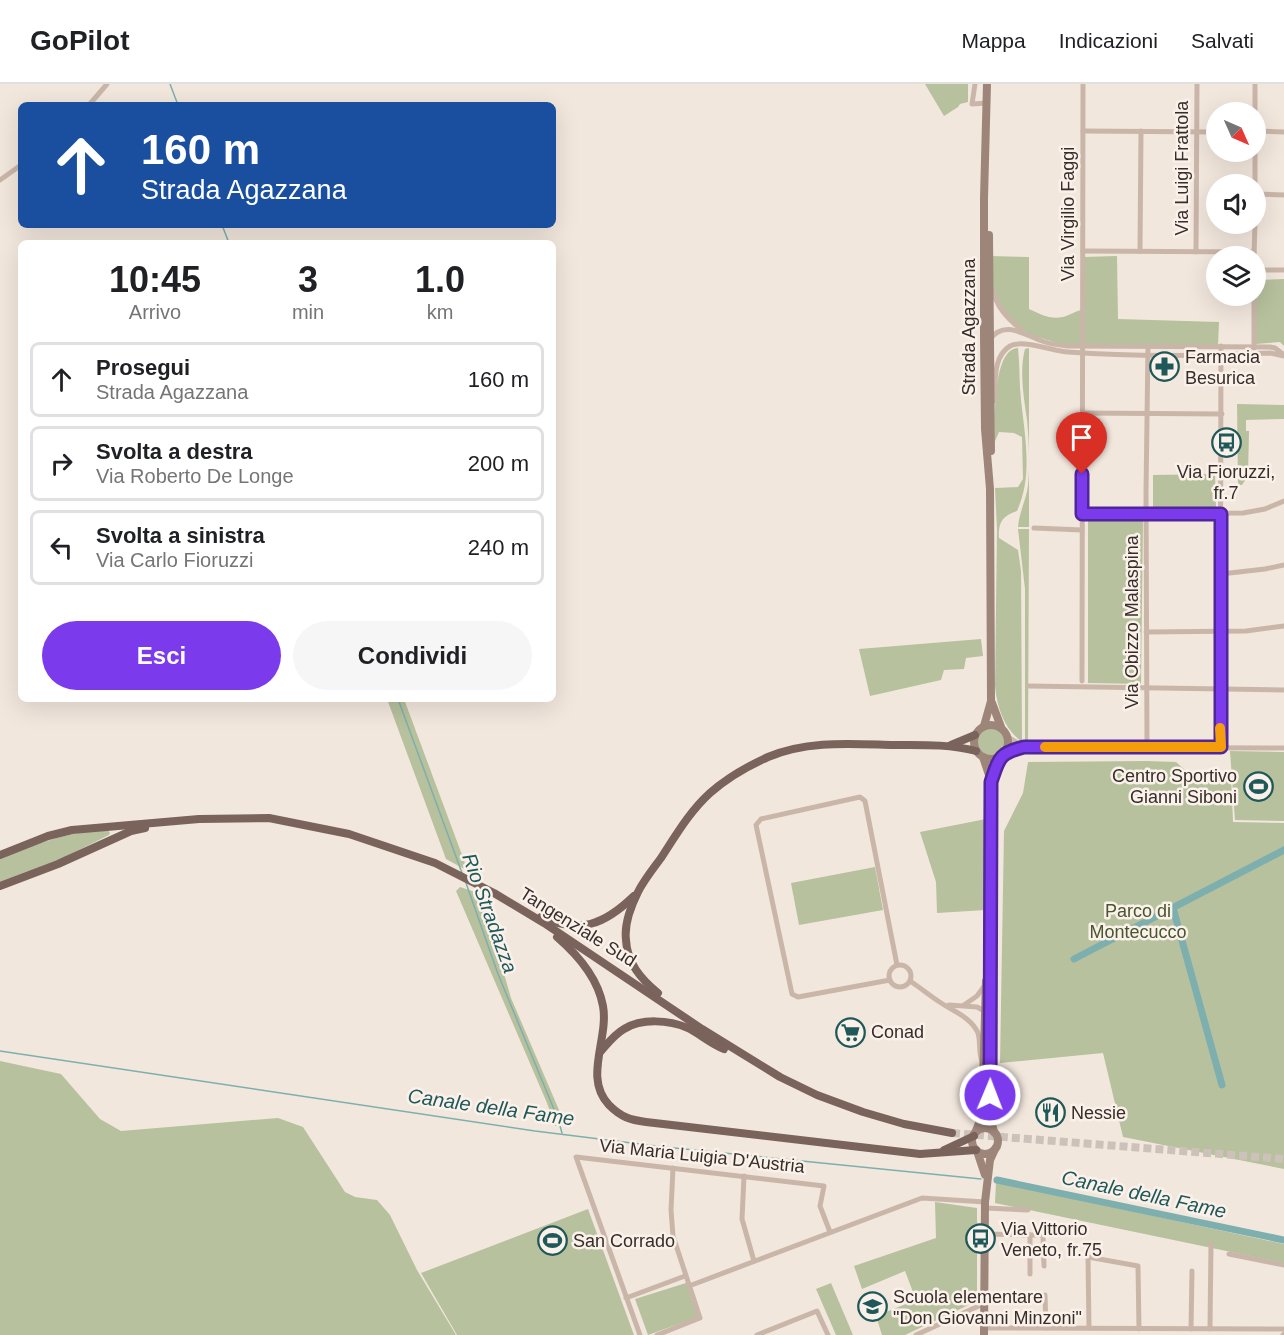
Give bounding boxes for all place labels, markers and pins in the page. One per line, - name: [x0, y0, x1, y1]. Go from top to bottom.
- place label: Farmacia Besurica: [1185, 347, 1261, 388]
- pharmacy icon: Farmacia Besurica: [1148, 351, 1180, 383]
- pin: [1056, 412, 1107, 474]
- bus stop icon: Via Fioruzzi, fr.7: [1210, 427, 1242, 459]
- place label: Via Fioruzzi, fr.7: [1177, 462, 1275, 503]
- place label: Centro Sportivo Gianni Siboni: [1112, 766, 1237, 807]
- sports icon: Centro Sportivo Gianni Siboni: [1242, 770, 1274, 802]
- supermarket icon: Conad: [834, 1016, 866, 1048]
- place label: Conad: [871, 1022, 924, 1042]
- restaurant icon: Nessie: [1034, 1097, 1066, 1129]
- place label: Nessie: [1071, 1103, 1126, 1123]
- place label: Via Vittorio Veneto, fr.75: [1001, 1219, 1102, 1260]
- bus stop icon: Via Vittorio Veneto, fr.75: [964, 1223, 996, 1255]
- sports icon: San Corrado: [536, 1225, 568, 1257]
- place label: San Corrado: [573, 1231, 675, 1251]
- place label: Scuola elementare "Don Giovanni Minzoni": [893, 1287, 1082, 1328]
- school or university icon: Scuola elementare "Don Giovanni Minzoni": [856, 1291, 888, 1323]

